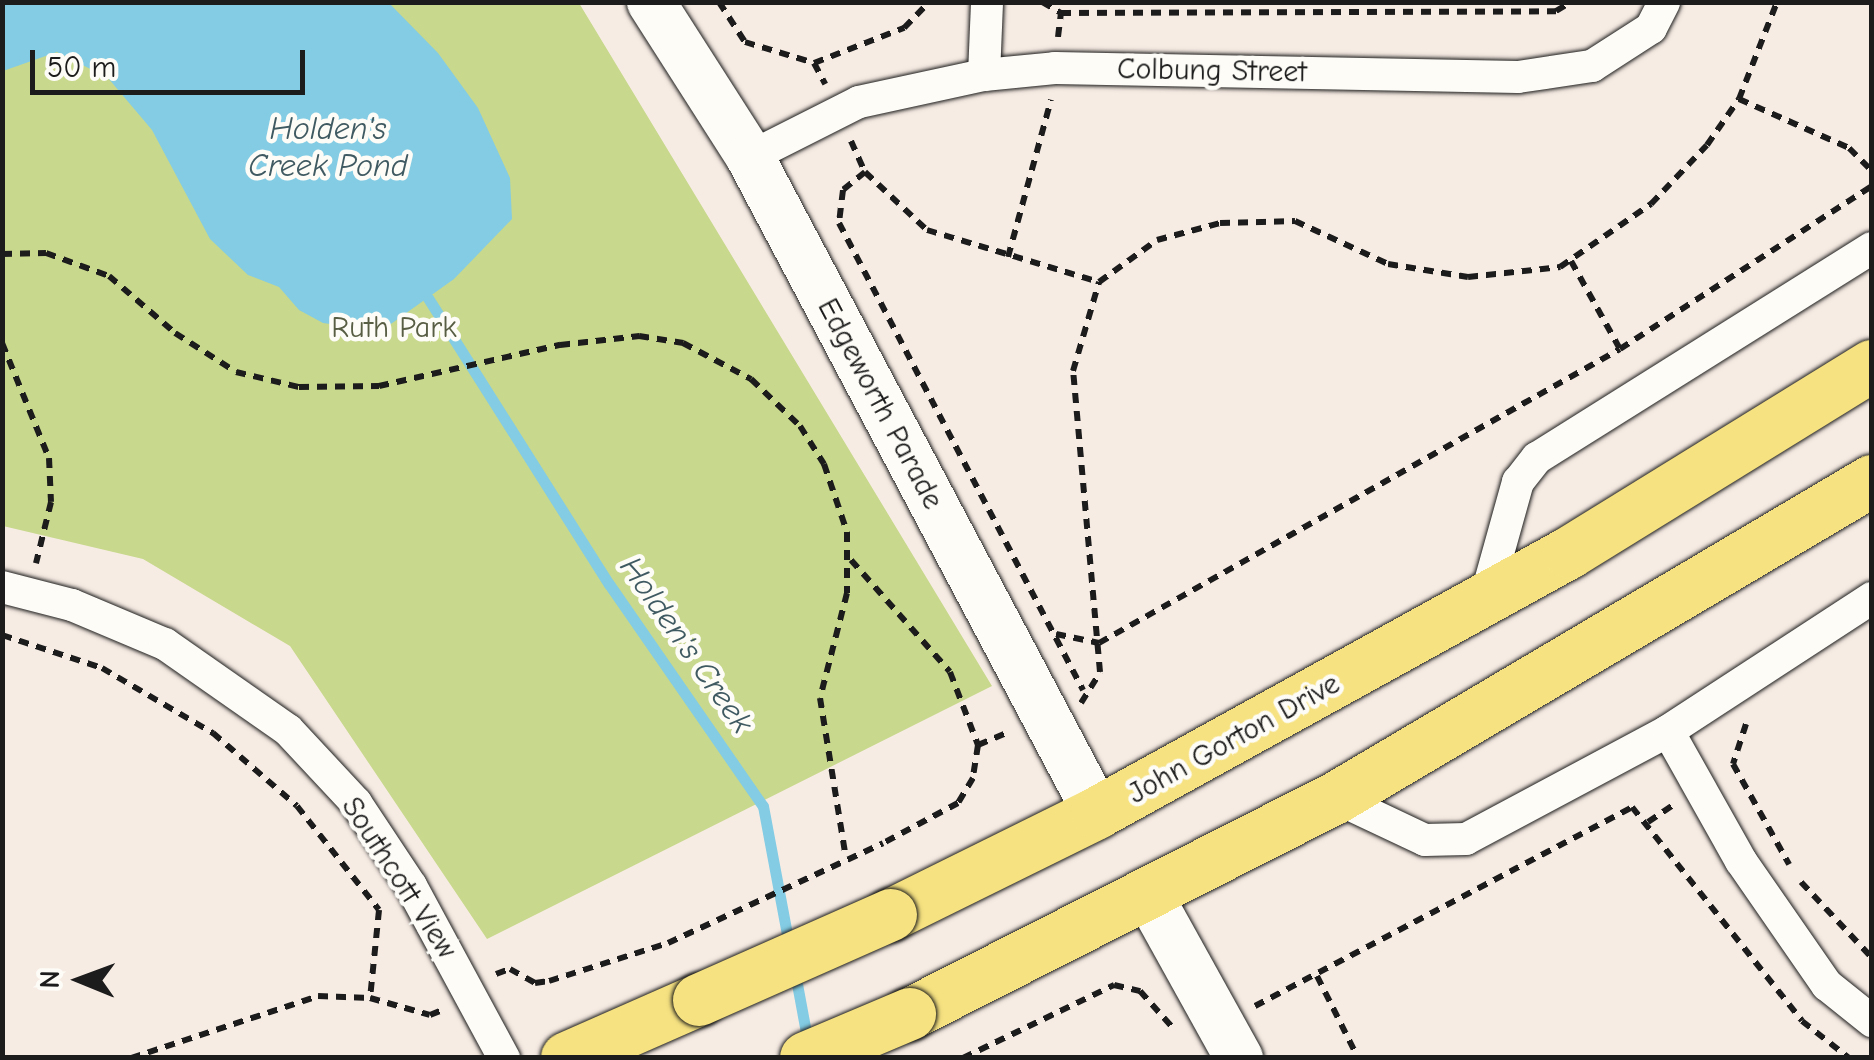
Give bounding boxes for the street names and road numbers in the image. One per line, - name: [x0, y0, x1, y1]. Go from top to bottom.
- street label: Colbung Street: [1117, 51, 1307, 91]
- street label: Edgeworth Parade: [809, 292, 951, 516]
- street label: John Gorton Drive: [1122, 666, 1346, 812]
- street label: Southcott View: [333, 790, 465, 966]

